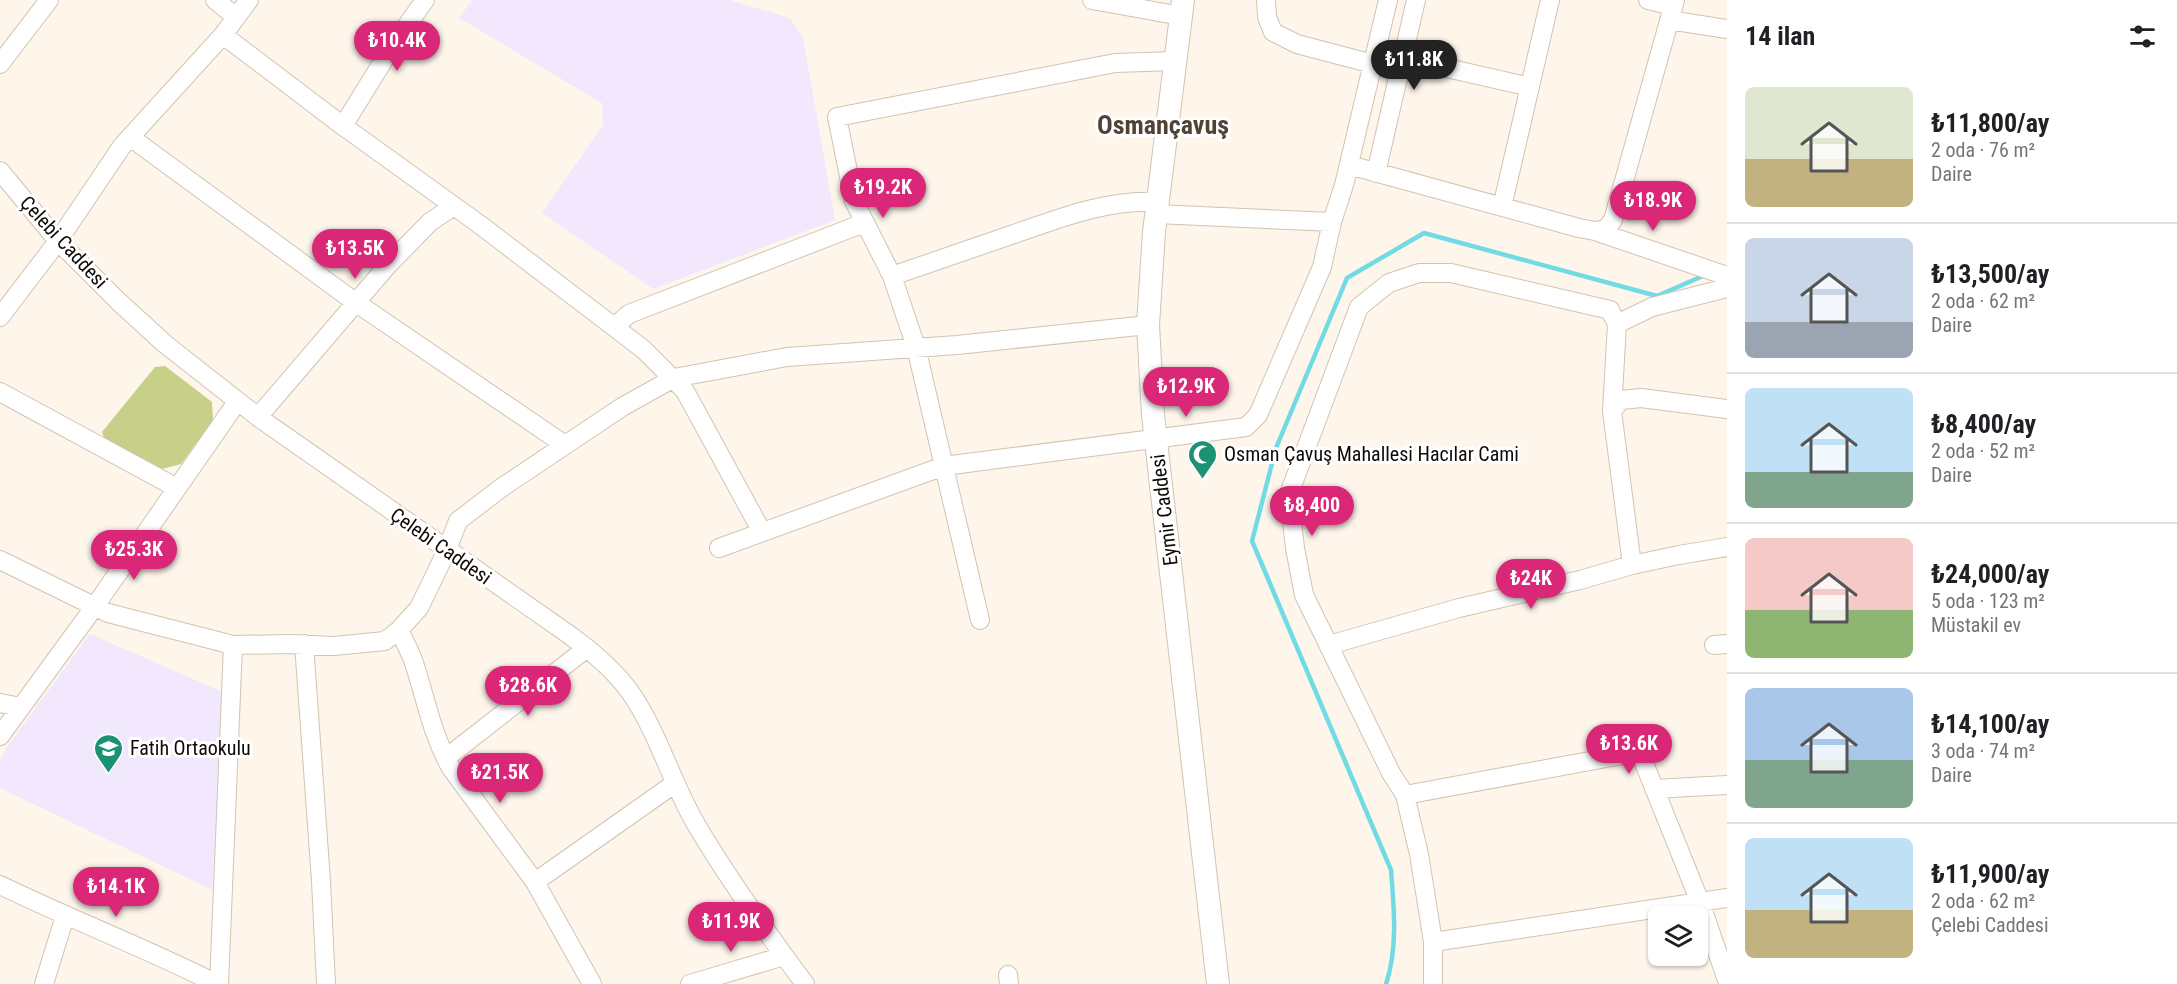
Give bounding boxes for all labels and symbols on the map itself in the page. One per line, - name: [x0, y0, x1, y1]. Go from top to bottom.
- pin: ₺10.4K: [348, 21, 446, 72]
- pin: ₺11.8K: [1365, 40, 1463, 91]
- district label: Osmançavuş: [1097, 110, 1229, 140]
- pin: ₺19.2K: [834, 168, 932, 219]
- pin: ₺18.9K: [1604, 181, 1702, 232]
- street label: Çelebi Caddesi: [15, 191, 113, 293]
- pin: ₺13.5K: [306, 229, 404, 280]
- pin: ₺12.9K: [1137, 367, 1235, 418]
- mosque icon: Osman Çavuş Mahallesi Hacılar Cami: [1187, 438, 1219, 480]
- place label: Osman Çavuş Mahallesi Hacılar Cami: [1224, 442, 1519, 466]
- street label: Eymir Caddesi: [1145, 453, 1183, 567]
- pin: ₺8,400: [1263, 486, 1361, 537]
- street label: Çelebi Caddesi: [386, 502, 496, 590]
- pin: ₺25.3K: [85, 530, 183, 581]
- pin: ₺24K: [1495, 559, 1567, 610]
- pin: ₺28.6K: [479, 666, 577, 717]
- pin: ₺13.6K: [1580, 724, 1678, 775]
- school or university icon: Fatih Ortaokulu: [93, 732, 125, 774]
- place label: Fatih Ortaokulu: [130, 736, 251, 760]
- pin: ₺21.5K: [451, 753, 549, 804]
- pin: ₺14.1K: [67, 867, 165, 918]
- pin: ₺11.9K: [682, 902, 780, 953]

